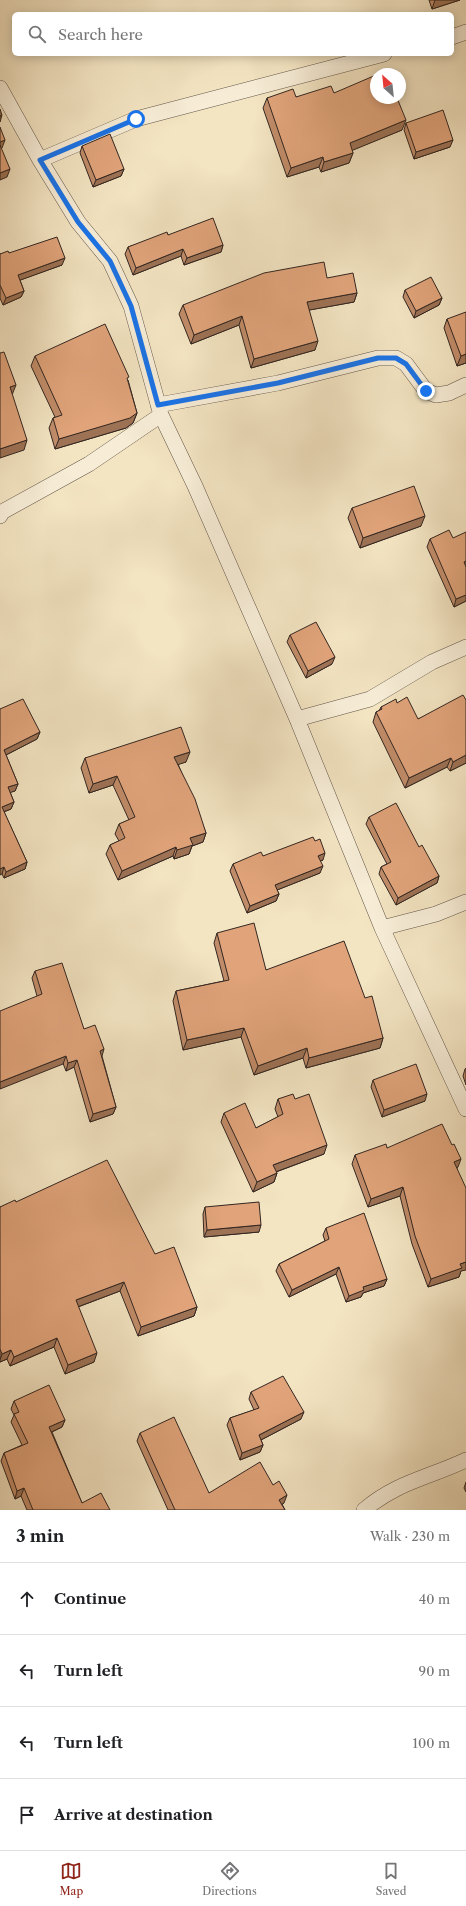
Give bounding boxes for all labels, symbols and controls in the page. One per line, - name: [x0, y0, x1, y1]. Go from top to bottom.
- search box: [12, 12, 454, 56]
- icon: search: [26, 23, 48, 45]
- text: Search here: [58, 25, 143, 44]
- north arrow: [370, 68, 406, 104]
- route start: [127, 110, 145, 128]
- route end: [417, 382, 435, 400]
- text: 3 min: [16, 1526, 65, 1546]
- text: Walk · 230 m: [370, 1528, 450, 1544]
- icon: ahead: [16, 1588, 38, 1610]
- text: Continue: [54, 1589, 126, 1608]
- text: 40 m: [419, 1591, 450, 1607]
- icon: left: [16, 1660, 38, 1682]
- text: Turn left: [54, 1661, 123, 1680]
- text: 90 m: [419, 1663, 450, 1679]
- icon: left: [16, 1732, 38, 1754]
- text: Turn left: [54, 1733, 123, 1752]
- text: 100 m: [412, 1735, 450, 1751]
- icon: arrive: [16, 1804, 38, 1826]
- text: Arrive at destination: [54, 1805, 213, 1824]
- tab: Map: [60, 1860, 83, 1898]
- tab: Directions: [202, 1860, 257, 1898]
- tab: Saved: [376, 1860, 406, 1898]

